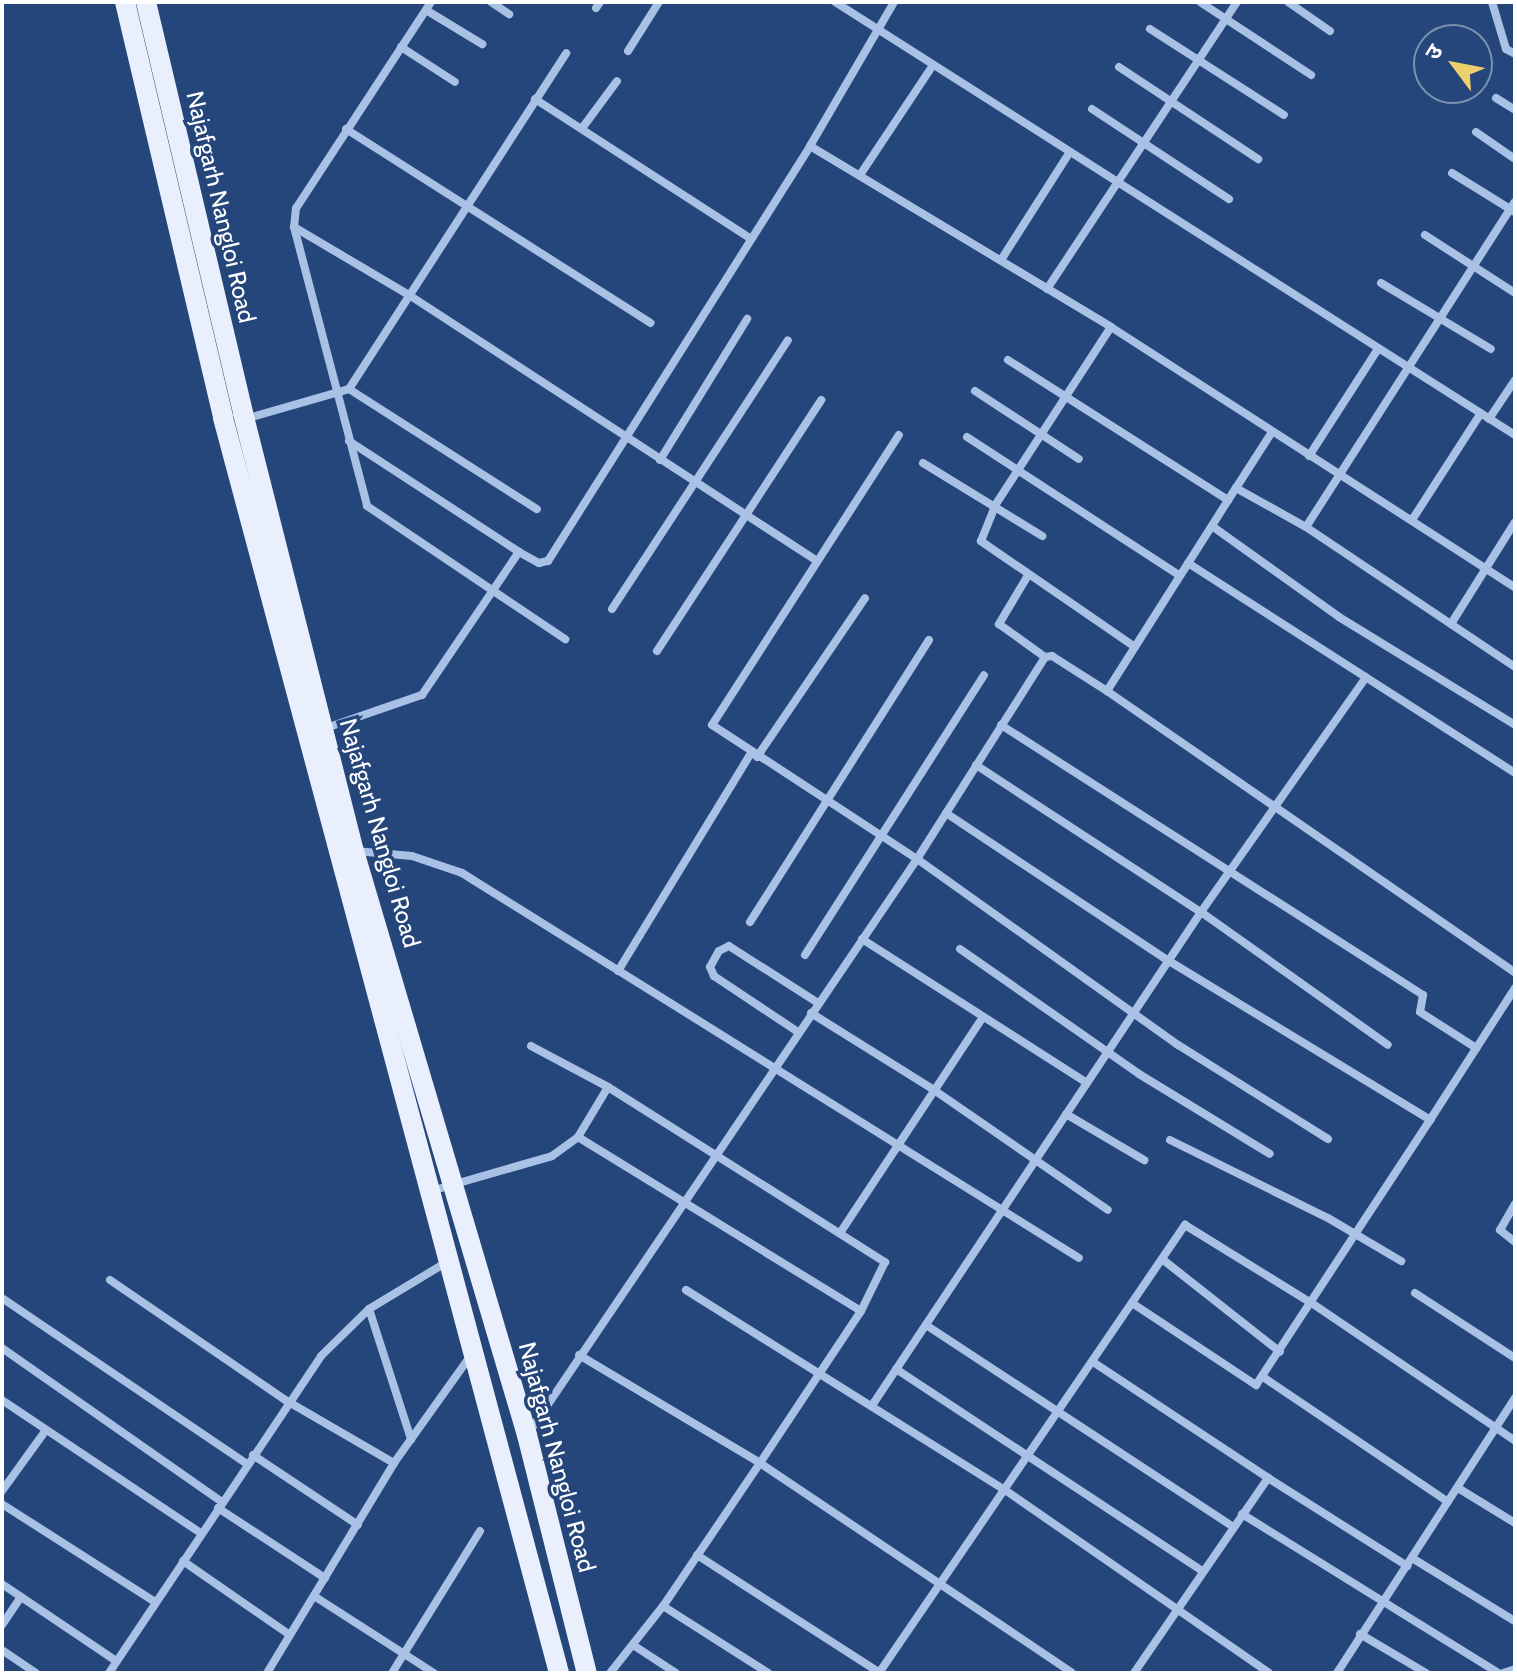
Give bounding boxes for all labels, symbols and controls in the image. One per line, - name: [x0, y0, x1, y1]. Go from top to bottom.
- north arrow: [1413, 24, 1493, 104]
- text: उ: [1419, 39, 1449, 65]
- street label: Najafgarh Nangloi Road: [180, 88, 262, 326]
- street label: Najafgarh Nangloi Road: [334, 715, 426, 951]
- street label: Najafgarh Nangloi Road: [512, 1339, 602, 1575]

